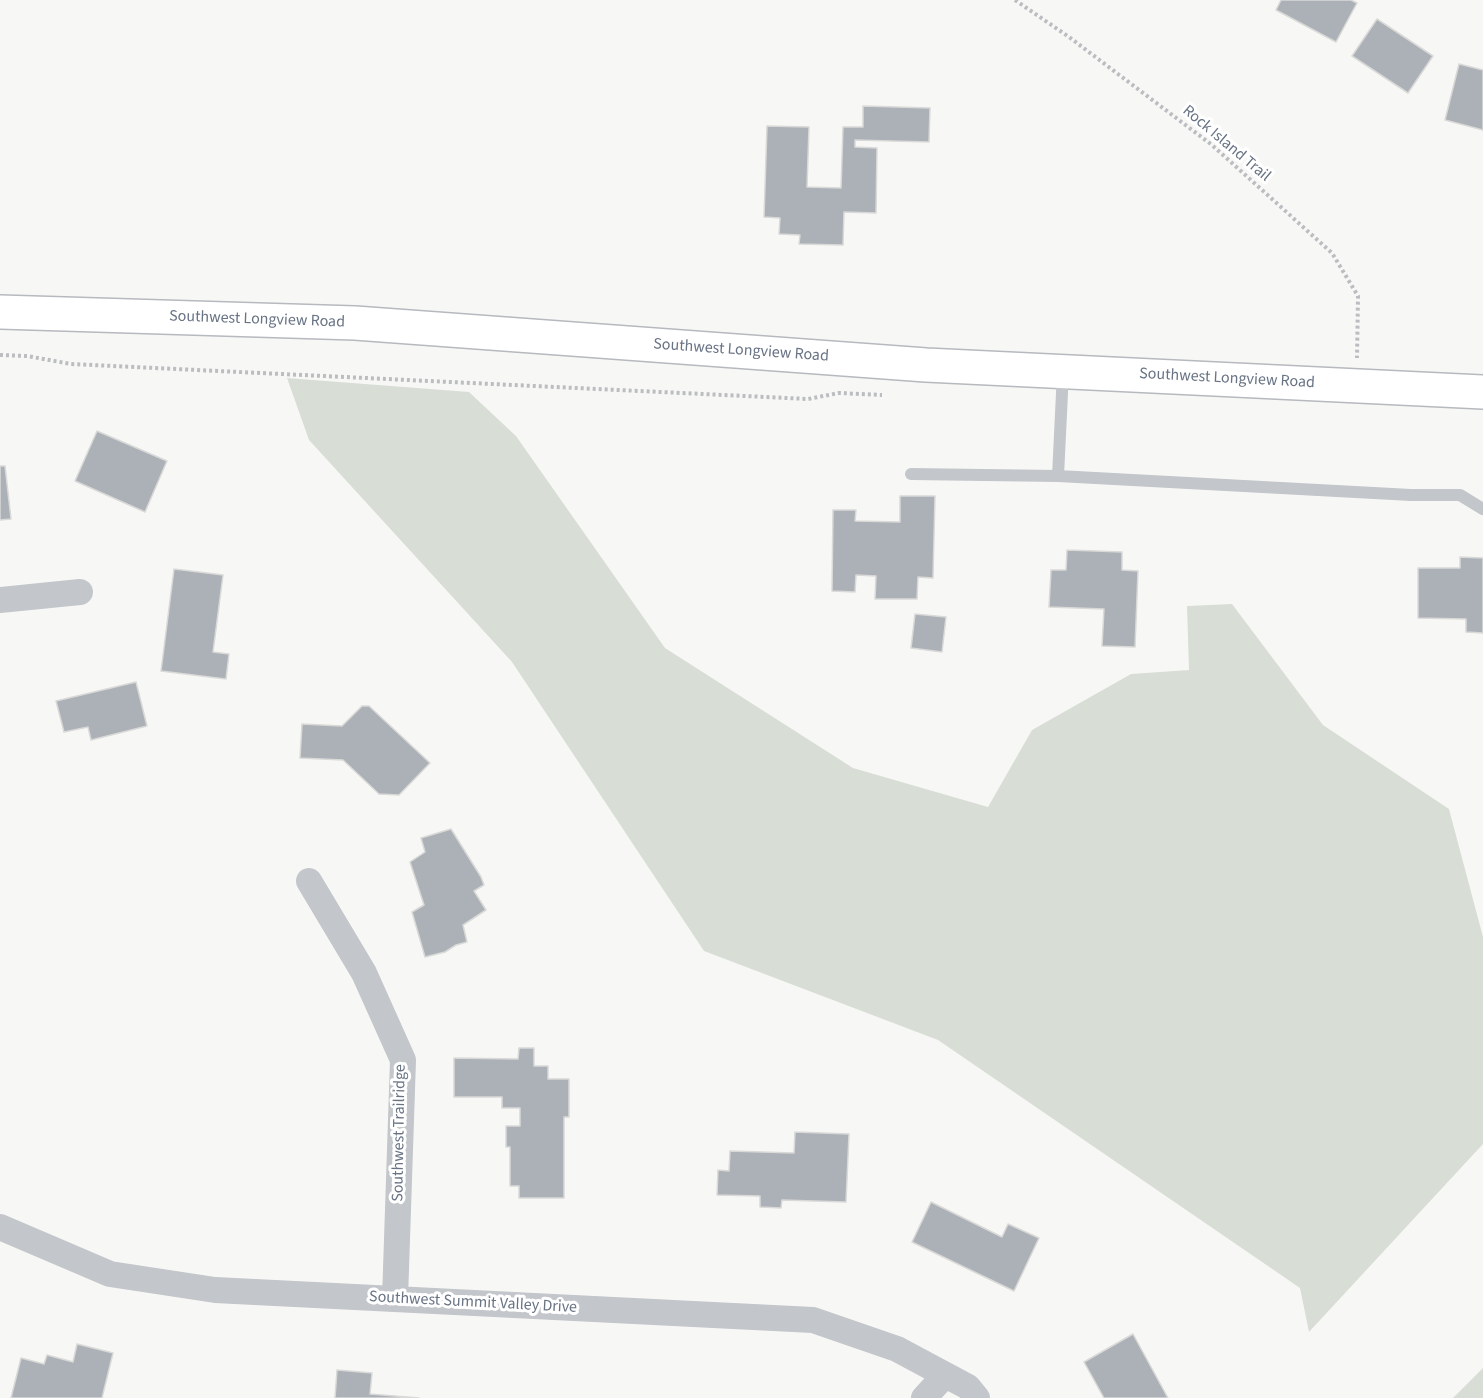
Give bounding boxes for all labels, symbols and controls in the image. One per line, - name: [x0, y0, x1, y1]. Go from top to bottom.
- street label: Rock Island Trail: [1178, 102, 1274, 186]
- street label: Southwest Longview Road: [169, 307, 345, 333]
- street label: Southwest Longview Road: [653, 335, 829, 367]
- street label: Southwest Longview Road: [1139, 365, 1315, 393]
- street label: Southwest Trailridge: [389, 1064, 411, 1202]
- street label: Southwest Summit Valley Drive: [369, 1288, 577, 1318]

